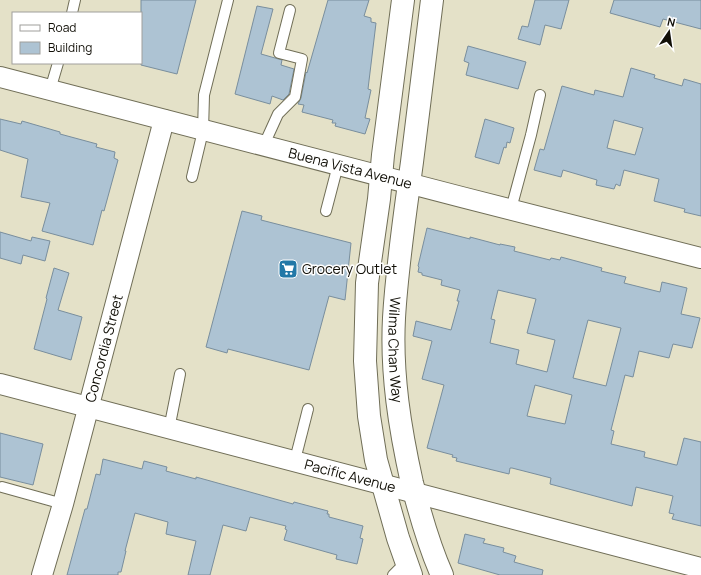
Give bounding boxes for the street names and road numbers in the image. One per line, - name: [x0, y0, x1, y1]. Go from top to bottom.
- street label: Buena Vista Avenue: [287, 143, 414, 193]
- street label: Concordia Street: [80, 292, 127, 404]
- street label: Wilma Chan Way: [384, 296, 408, 404]
- street label: Pacific Avenue: [303, 454, 398, 497]

